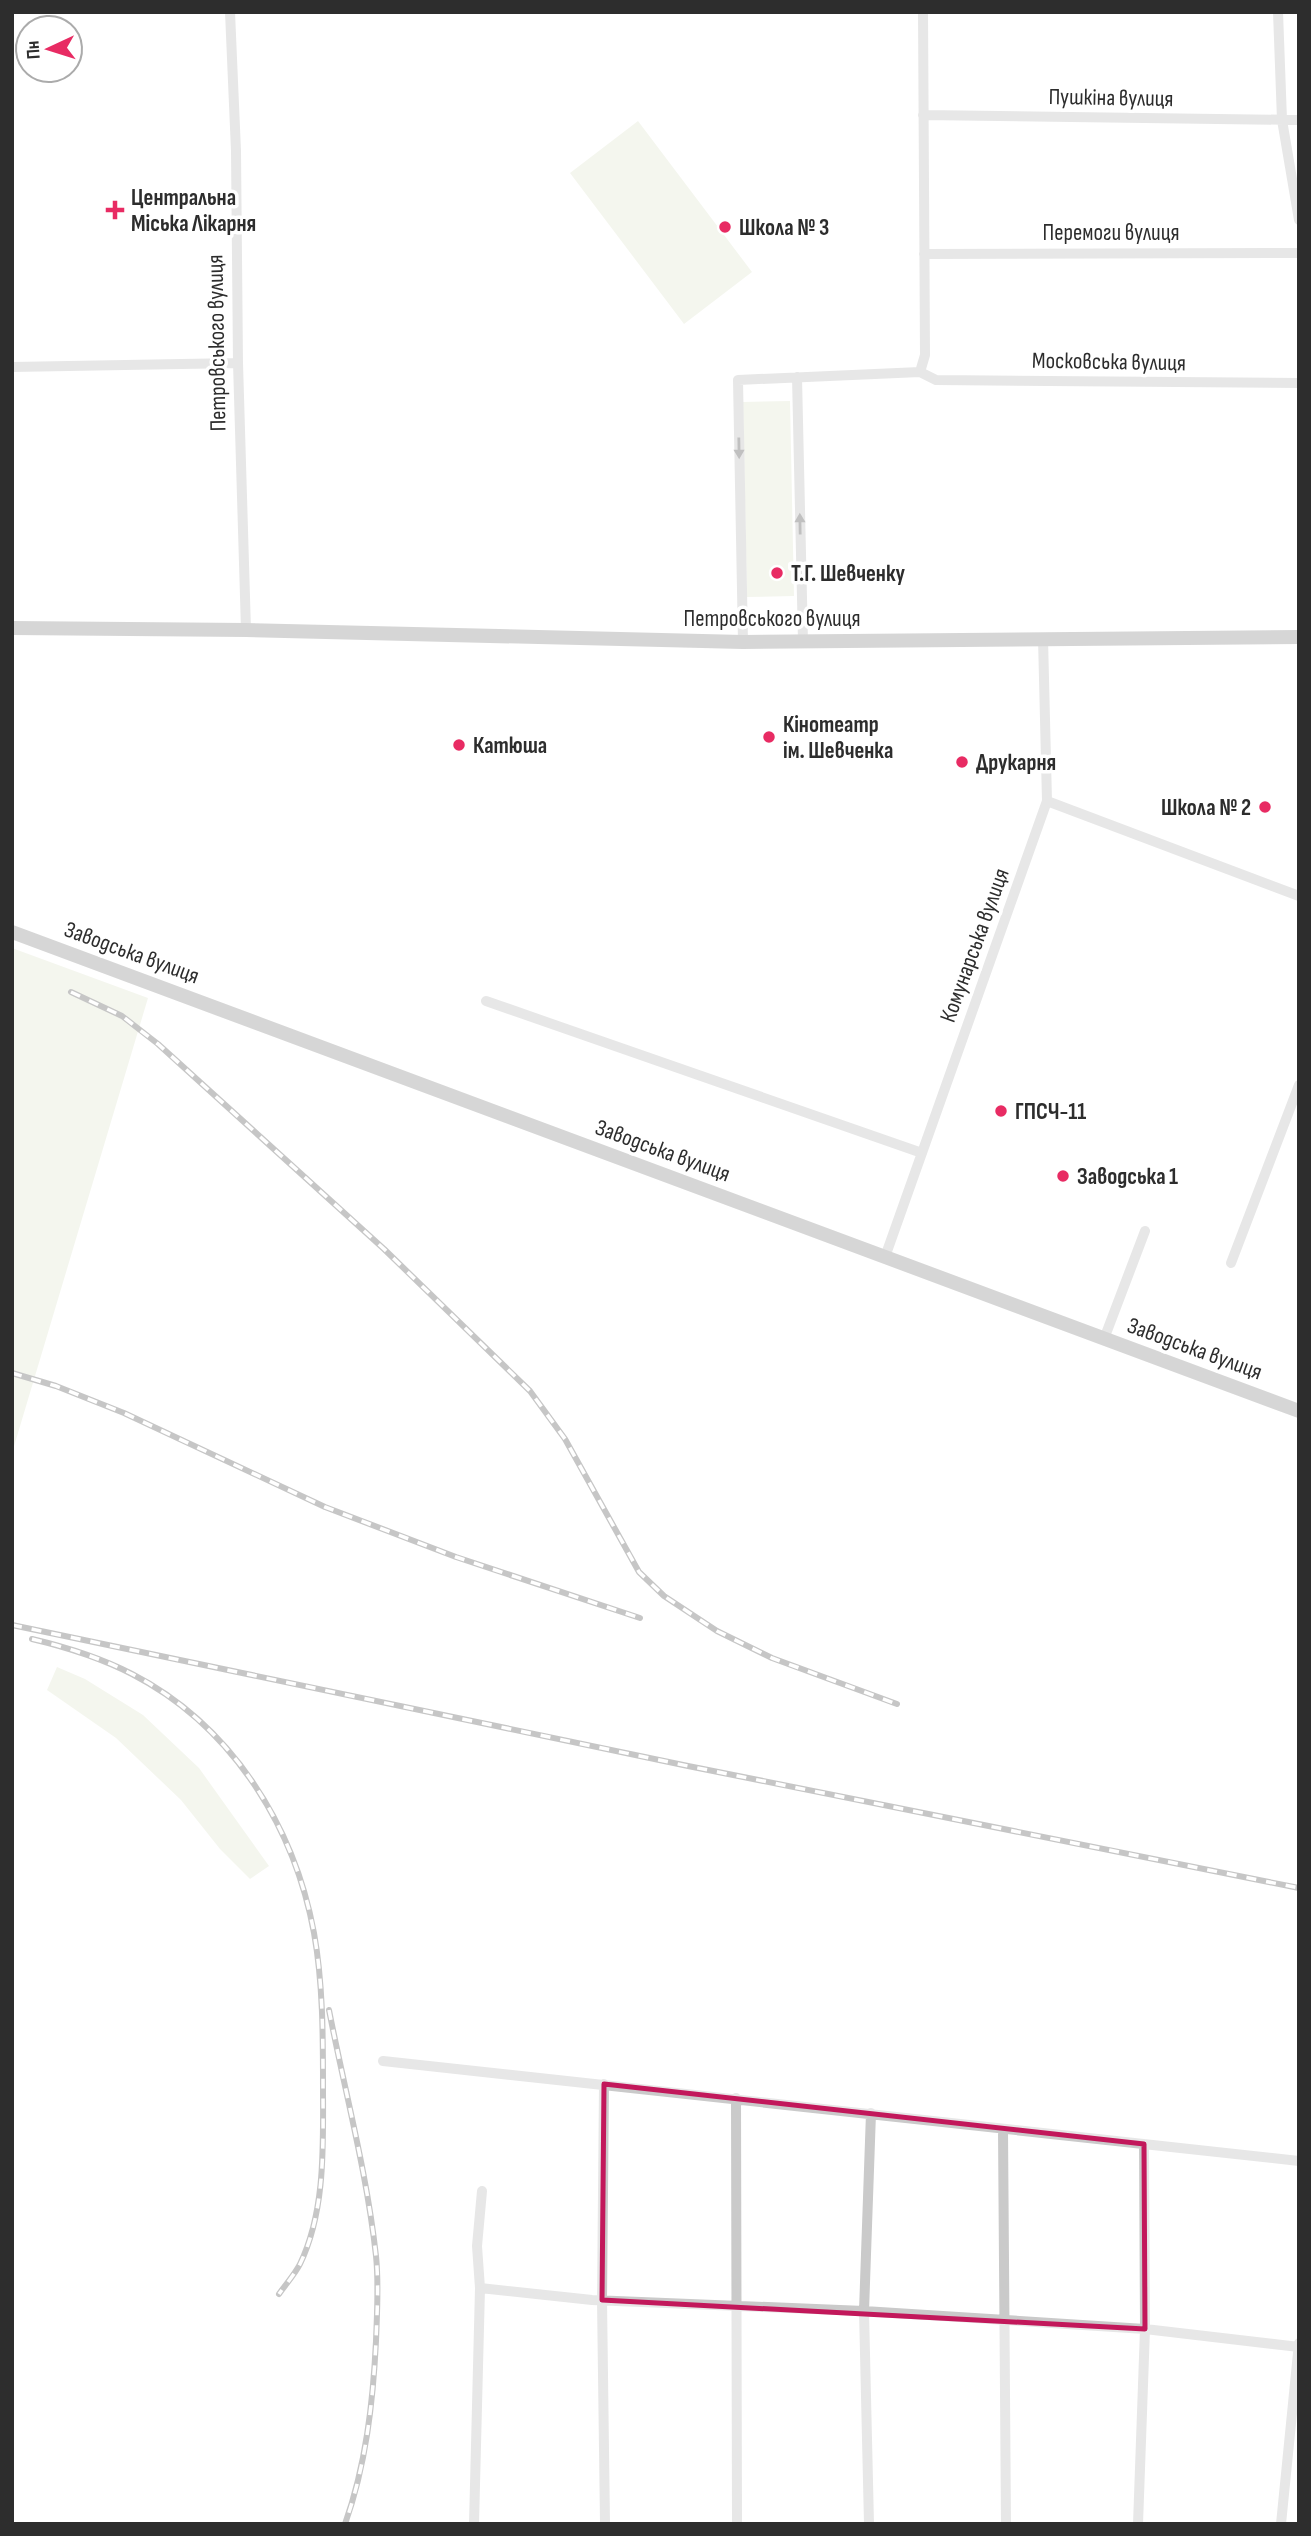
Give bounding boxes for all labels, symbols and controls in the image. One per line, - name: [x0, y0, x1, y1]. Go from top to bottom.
- north arrow: [14, 14, 84, 84]
- text: Пн: [21, 40, 46, 60]
- street label: Пушкіна вулиця: [1048, 83, 1174, 113]
- place label: Центральна Міська Лікарня: [131, 184, 256, 238]
- marker: Центральна Міська Лікарня: [105, 200, 125, 220]
- place label: Школа № 3: [739, 214, 829, 242]
- marker: Школа № 3: [717, 219, 733, 235]
- street label: Перемоги вулиця: [1043, 219, 1179, 247]
- street label: Петровського вулиця: [201, 254, 233, 432]
- street label: Московська вулиця: [1032, 347, 1186, 377]
- one-way arrow: [733, 437, 744, 459]
- one-way arrow: [794, 513, 806, 535]
- place label: Т.Г. Шевченку: [791, 560, 906, 588]
- marker: Т.Г. Шевченку: [769, 565, 785, 581]
- street label: Петровського вулиця: [684, 605, 860, 633]
- place label: Кінотеатр ім. Шевченка: [783, 711, 893, 765]
- marker: Кінотеатр ім. Шевченка: [761, 729, 777, 745]
- place label: Катюша: [473, 732, 547, 760]
- marker: Катюша: [451, 737, 467, 753]
- place label: Друкарня: [976, 749, 1056, 777]
- marker: Друкарня: [954, 754, 970, 770]
- place label: Школа № 2: [1161, 794, 1251, 822]
- marker: Школа № 2: [1257, 799, 1273, 815]
- street label: Комунарська вулиця: [934, 865, 1016, 1026]
- street label: Заводська вулиця: [60, 916, 203, 990]
- place label: ГПСЧ-11: [1015, 1098, 1086, 1126]
- marker: ГПСЧ-11: [993, 1103, 1009, 1119]
- street label: Заводська вулиця: [591, 1114, 734, 1188]
- place label: Заводська 1: [1077, 1163, 1178, 1191]
- marker: Заводська 1: [1055, 1168, 1071, 1184]
- street label: Заводська вулиця: [1123, 1312, 1266, 1386]

